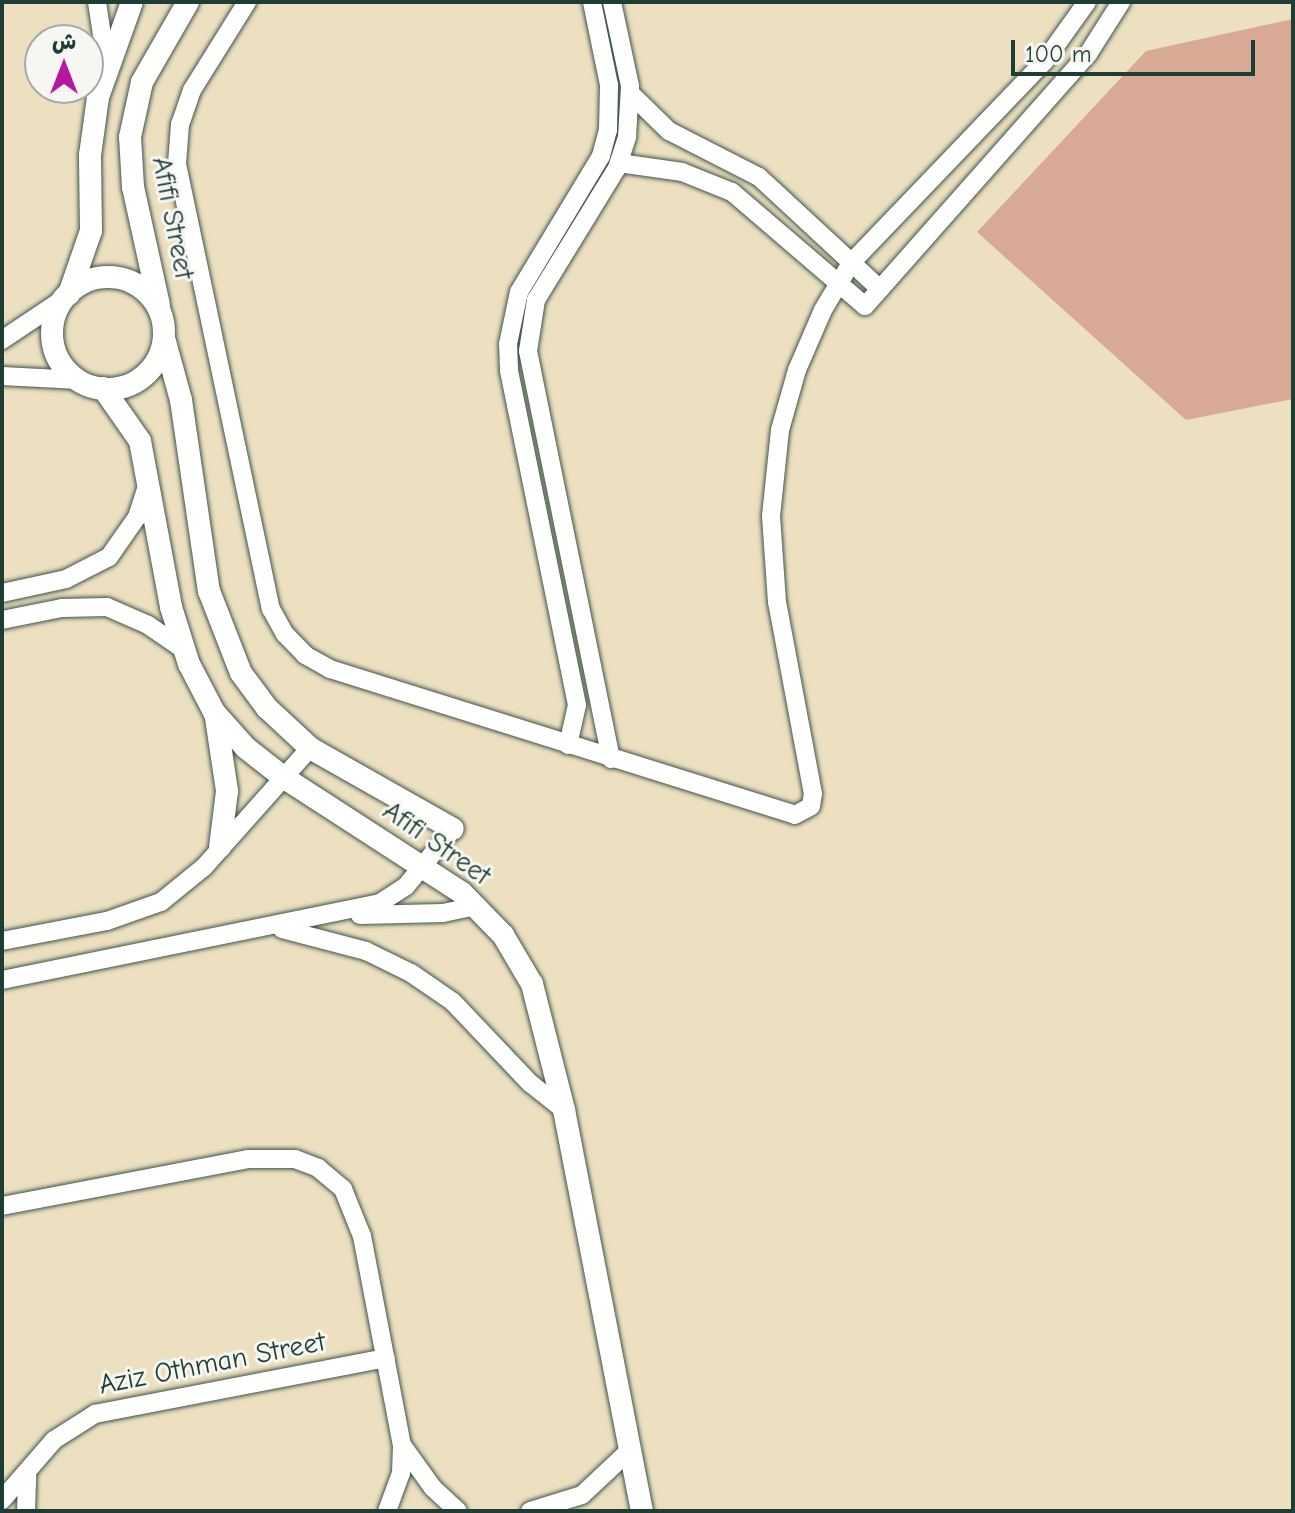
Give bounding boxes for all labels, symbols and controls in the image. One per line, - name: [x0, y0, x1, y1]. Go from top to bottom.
- north arrow: [24, 24, 104, 104]
- scale bar: [1015, 24, 1259, 74]
- text: ش: [52, 29, 76, 55]
- text: 100 m: [1025, 40, 1092, 68]
- street label: Afifi Street: [145, 154, 201, 282]
- street label: Afifi Street: [377, 794, 497, 892]
- street label: Aziz Othman Street: [96, 1325, 328, 1401]

